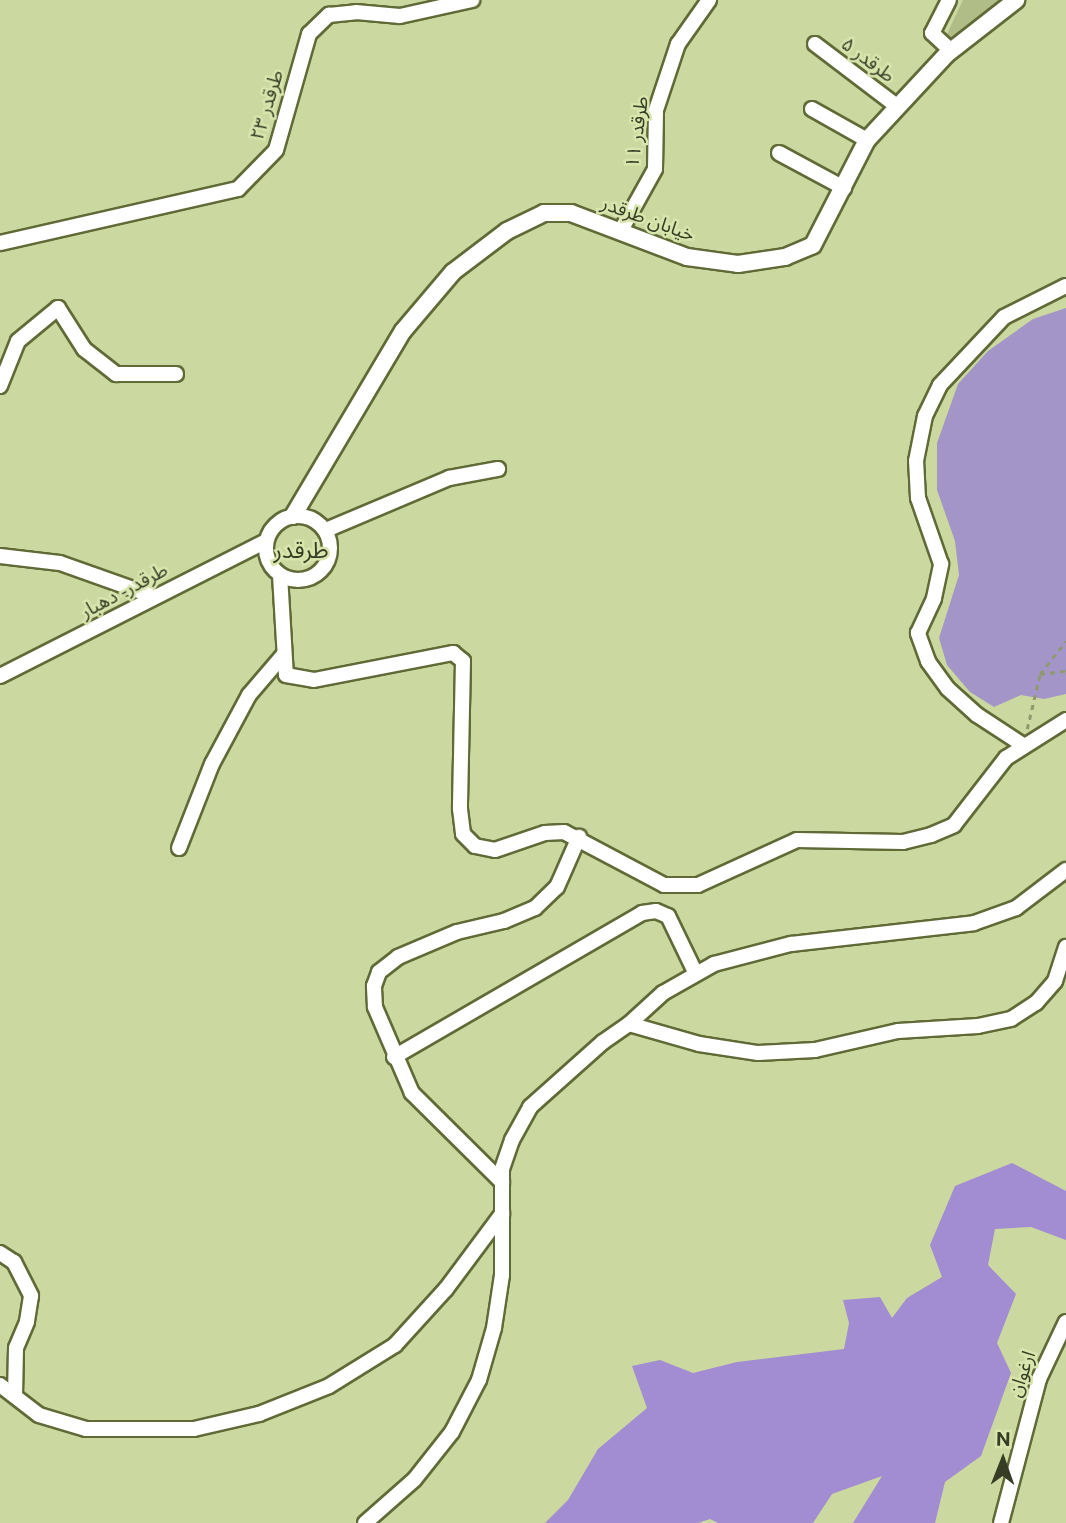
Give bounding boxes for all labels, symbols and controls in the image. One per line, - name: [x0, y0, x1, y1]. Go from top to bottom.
- street label: طرقدر ۵: [837, 33, 899, 87]
- street label: طرقدر ۲۳: [246, 67, 288, 143]
- street label: طرقدر ۱۱: [621, 95, 653, 169]
- street label: خیابان طرقدر: [598, 192, 698, 246]
- district label: طرقدر: [274, 536, 328, 564]
- street label: طرقدر - دهبار: [74, 557, 174, 625]
- street label: ارغوان: [1004, 1348, 1040, 1400]
- north arrow: [968, 1425, 1038, 1495]
- text: N: [996, 1428, 1011, 1450]

